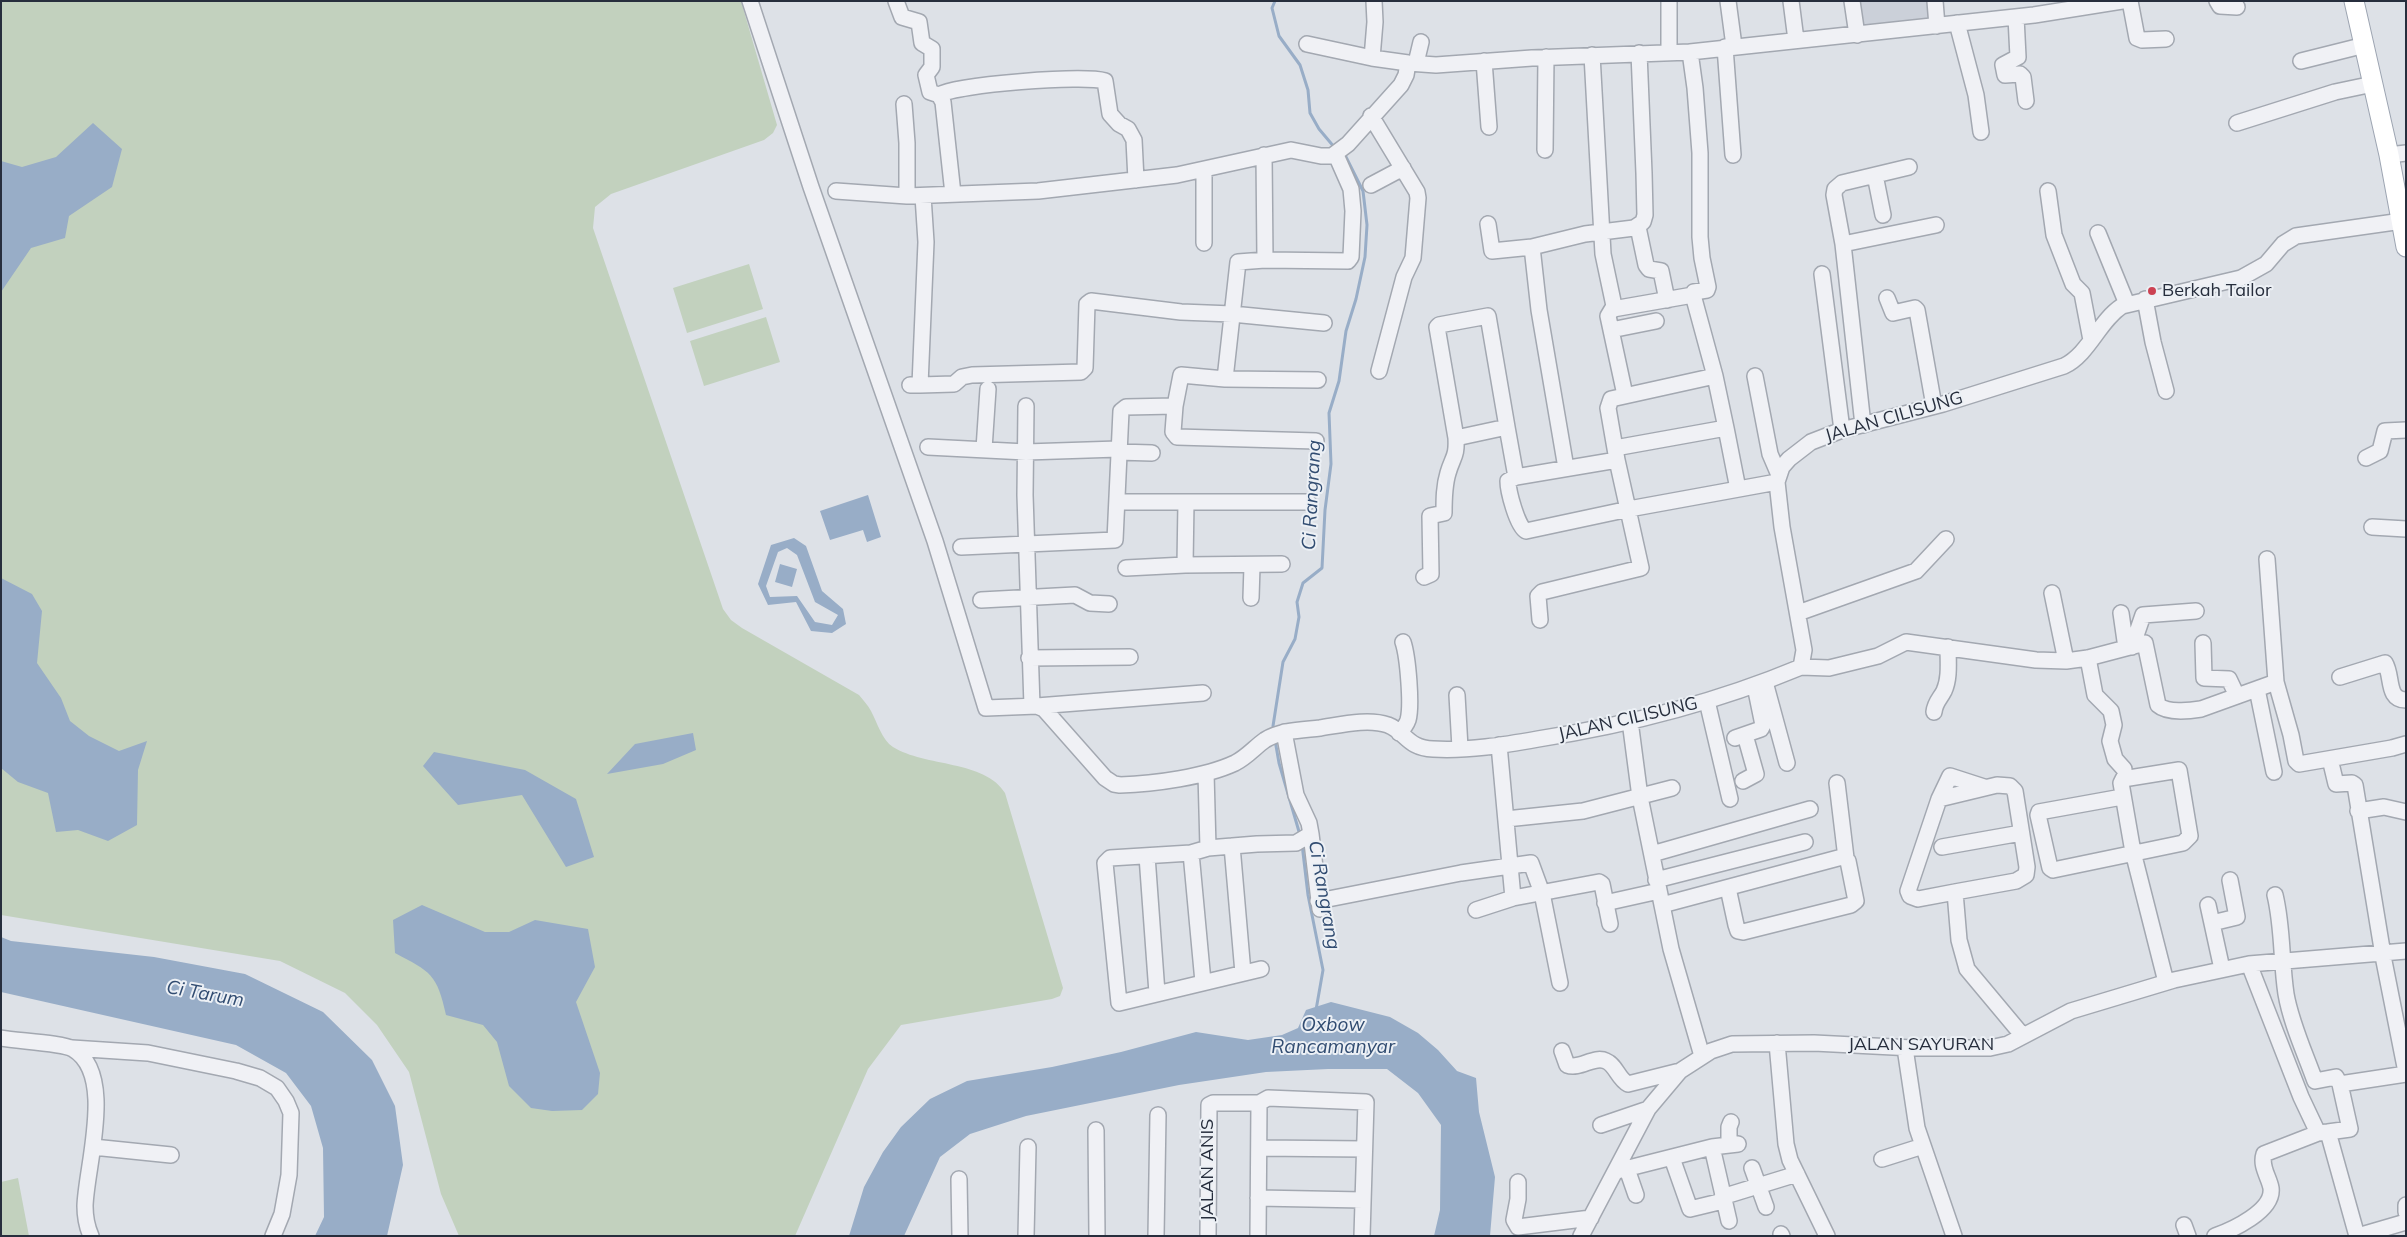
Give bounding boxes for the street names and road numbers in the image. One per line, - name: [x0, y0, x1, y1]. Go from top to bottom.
- street label: JALAN CILISUNG: [1823, 387, 1965, 447]
- street label: JALAN CILISUNG: [1556, 692, 1700, 746]
- street label: JALAN SAYURAN: [1848, 1034, 1994, 1056]
- street label: JALAN ANIS: [1197, 1119, 1219, 1221]

